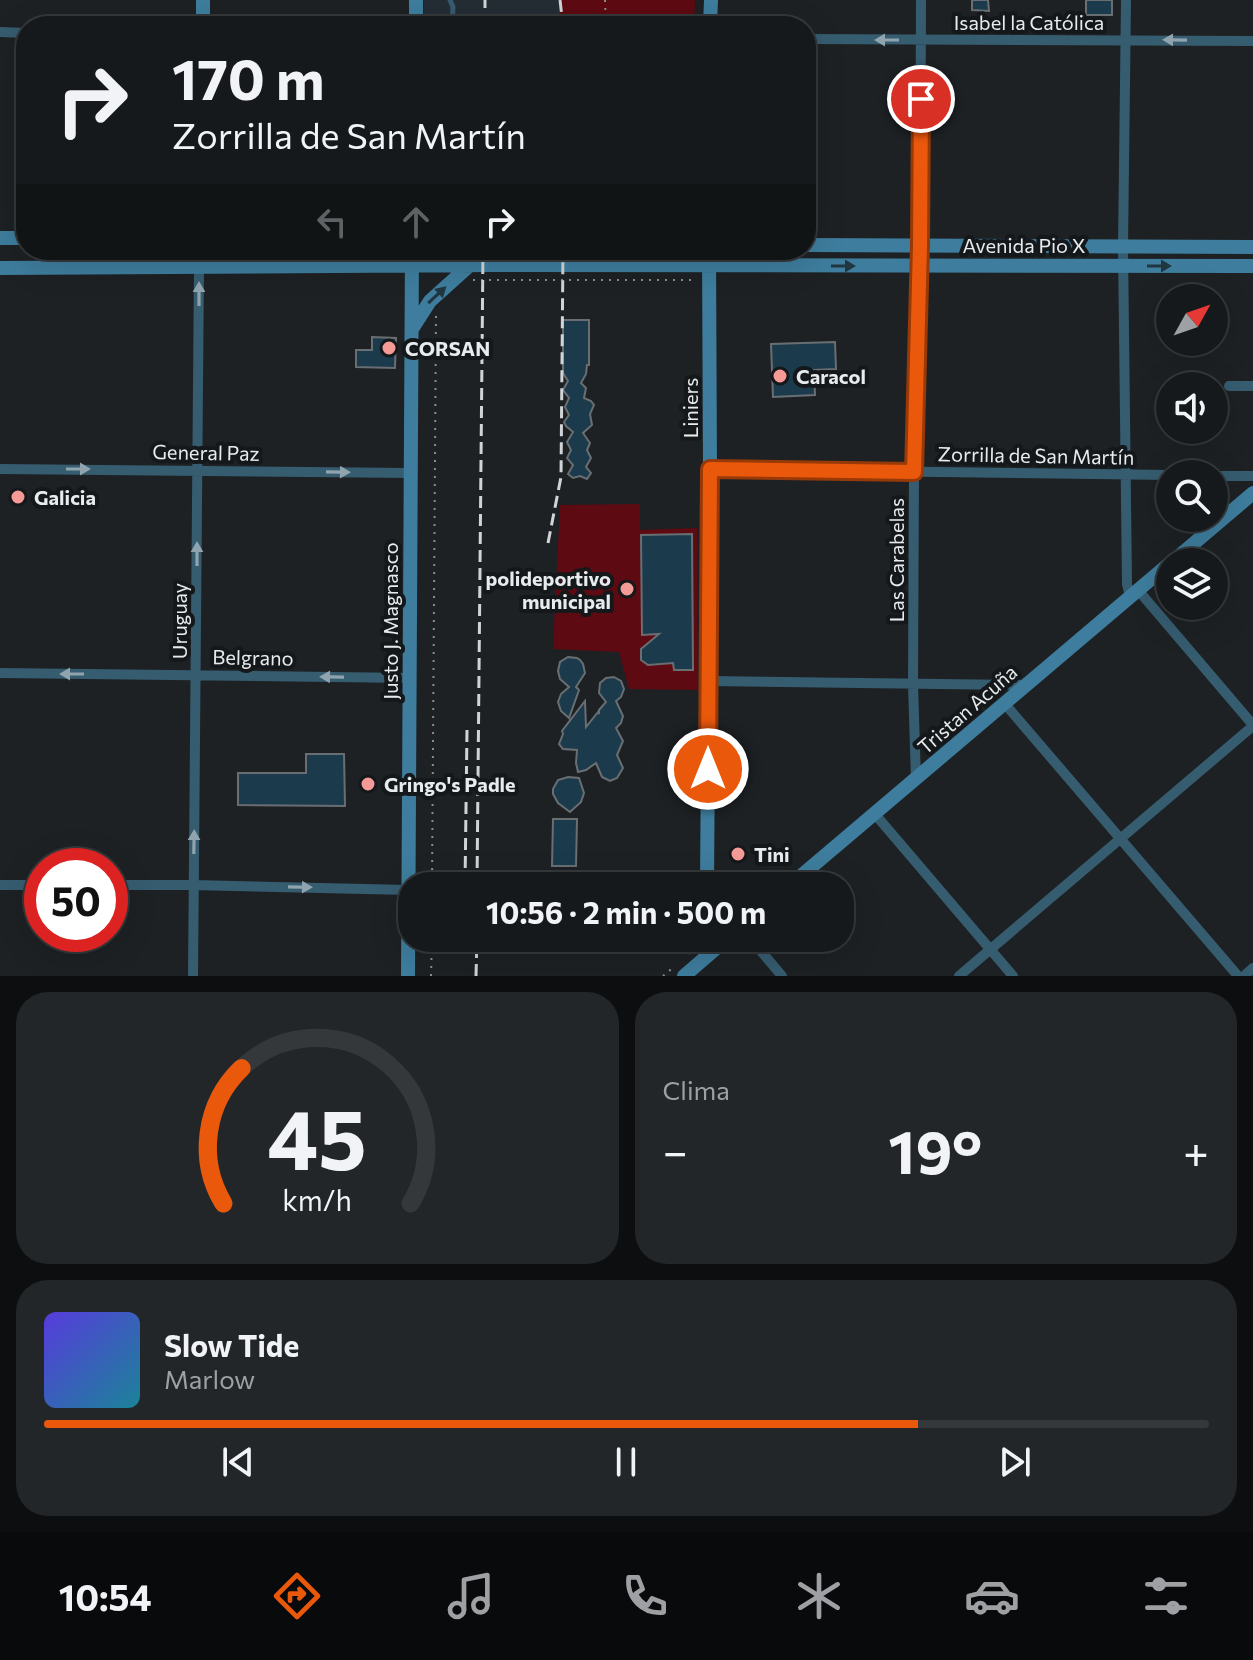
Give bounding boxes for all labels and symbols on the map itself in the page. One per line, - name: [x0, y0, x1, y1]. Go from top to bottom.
- street label: Isabel la Católica: [954, 10, 1104, 34]
- one-way arrow: [874, 34, 899, 46]
- one-way arrow: [1162, 34, 1187, 46]
- pin: [887, 65, 955, 133]
- street label: Avenida Pio X: [963, 233, 1085, 257]
- one-way arrow: [1147, 259, 1172, 272]
- one-way arrow: [831, 260, 856, 272]
- one-way arrow: [193, 281, 205, 306]
- north arrow: [1156, 284, 1228, 356]
- one-way arrow: [428, 286, 447, 304]
- place label: CORSAN: [405, 336, 490, 360]
- marker: CORSAN: [380, 339, 398, 357]
- place label: Caracol: [796, 364, 866, 388]
- marker: Caracol: [771, 367, 789, 385]
- street label: Liniers: [678, 378, 702, 438]
- street label: General Paz: [152, 439, 260, 465]
- street label: Zorrilla de San Martín: [938, 441, 1134, 469]
- one-way arrow: [66, 463, 91, 475]
- one-way arrow: [326, 466, 351, 478]
- place label: Galicia: [34, 485, 96, 509]
- marker: Galicia: [9, 488, 27, 506]
- street label: Las Carabelas: [884, 498, 908, 622]
- one-way arrow: [191, 541, 203, 566]
- street label: Justo J. Magnasco: [378, 542, 402, 700]
- place label: polideportivo municipal: [486, 566, 611, 613]
- marker: polideportivo municipal: [618, 580, 636, 598]
- street label: Uruguay: [167, 583, 191, 659]
- street label: Belgrano: [212, 644, 294, 670]
- street label: Tristan Acuña: [912, 659, 1022, 759]
- one-way arrow: [59, 668, 84, 680]
- one-way arrow: [319, 670, 344, 683]
- position arrow: [666, 727, 750, 811]
- place label: Gringo's Padle: [384, 772, 516, 796]
- marker: Gringo's Padle: [359, 775, 377, 793]
- one-way arrow: [188, 829, 200, 854]
- place label: Tini: [754, 842, 790, 866]
- marker: Tini: [729, 845, 747, 863]
- speed limit sign: 50: [24, 848, 128, 952]
- one-way arrow: [288, 881, 313, 893]

